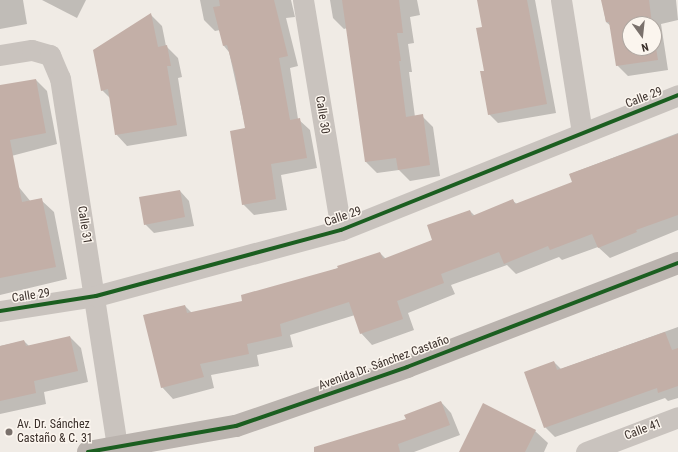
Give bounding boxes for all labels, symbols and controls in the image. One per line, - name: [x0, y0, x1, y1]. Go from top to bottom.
- north arrow: [622, 16, 662, 56]
- text: N: [640, 40, 650, 54]
- street label: Calle 29: [624, 84, 664, 112]
- street label: Calle 30: [312, 95, 332, 135]
- street label: Calle 29: [323, 204, 363, 230]
- street label: Calle 31: [74, 205, 94, 245]
- street label: Calle 29: [11, 286, 51, 306]
- street label: Avenida Dr. Sánchez Castaño: [317, 333, 451, 393]
- street label: Calle 41: [623, 416, 663, 444]
- place label: Av. Dr. Sánchez Castaño & C. 31: [17, 418, 93, 446]
- marker: Av. Dr. Sánchez Castaño & C. 31: [4, 427, 14, 437]

